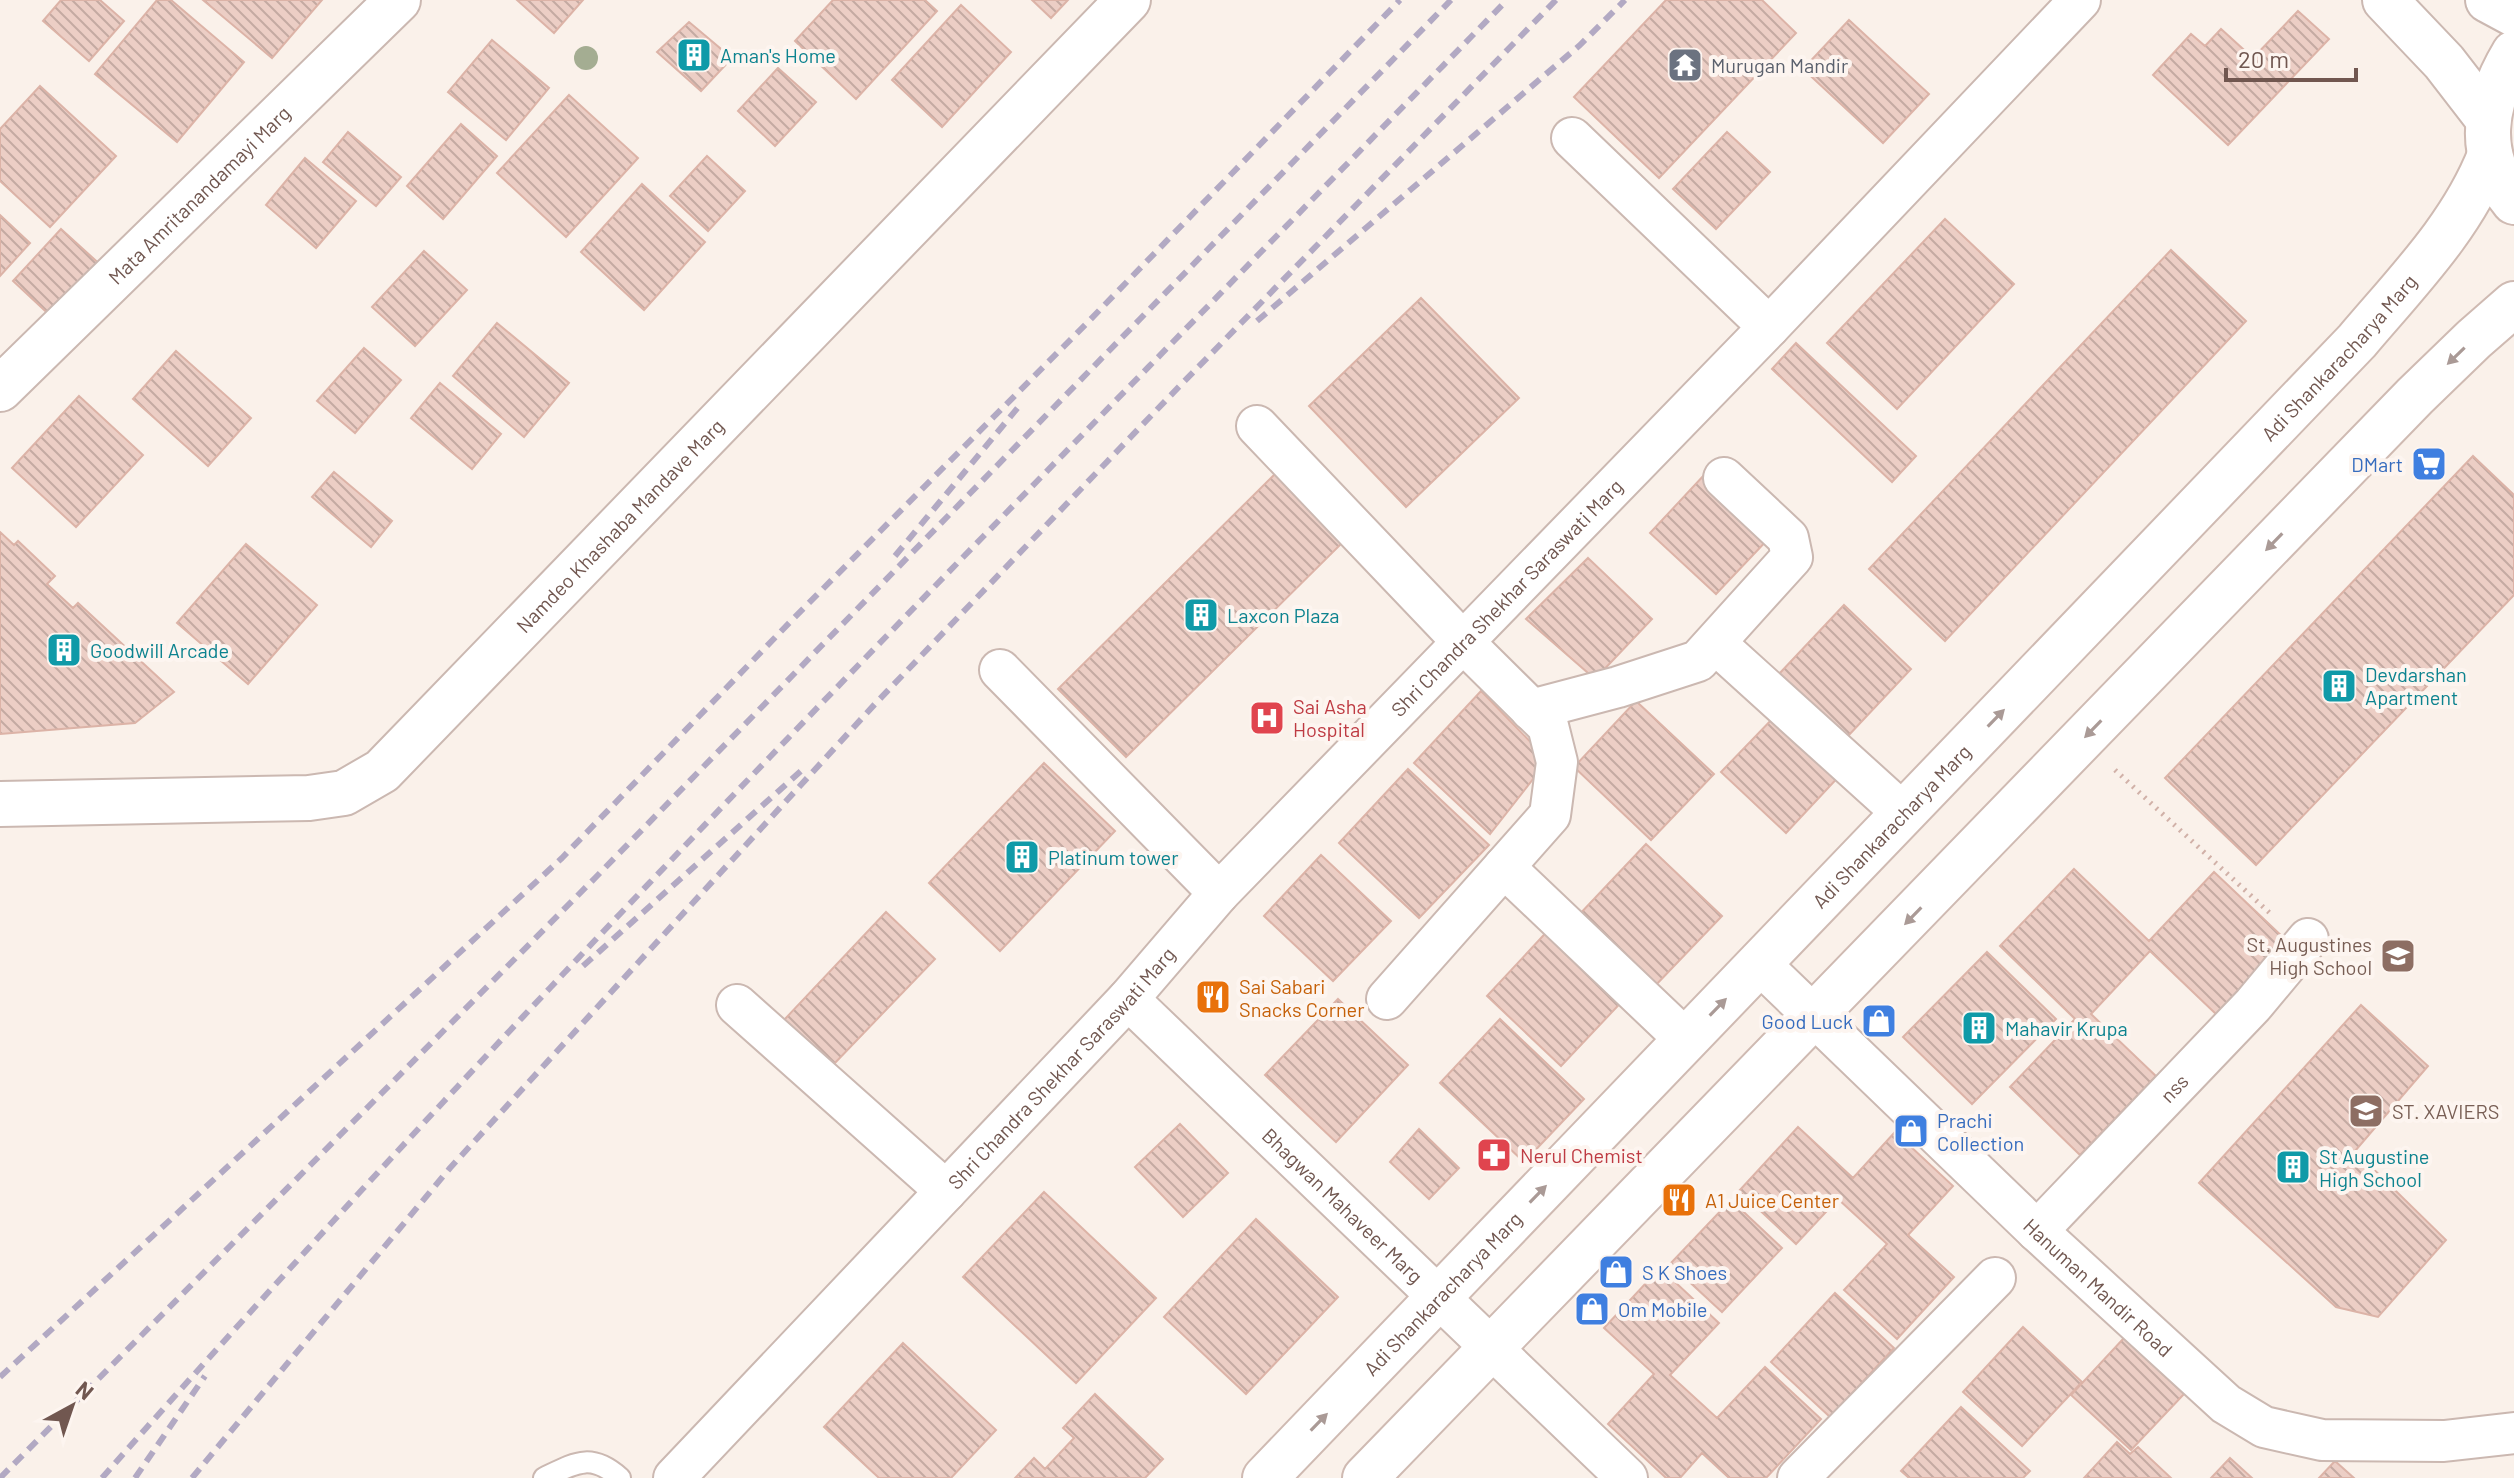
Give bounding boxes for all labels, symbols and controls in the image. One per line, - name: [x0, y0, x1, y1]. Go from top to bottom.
- scale bar: [2226, 32, 2356, 82]
- building icon: Aman's Home: [675, 36, 713, 74]
- place label: Aman's Home: [720, 43, 836, 67]
- text: 20 m: [2238, 44, 2289, 73]
- temple icon: Murugan Mandir: [1666, 46, 1704, 84]
- place label: Murugan Mandir: [1711, 53, 1848, 77]
- street label: Mata Amritanandamayi Marg: [103, 101, 295, 289]
- street label: Adi Shankaracharya Marg: [2256, 269, 2421, 445]
- one-way arrow: [2447, 346, 2466, 365]
- street label: Namdeo Khashaba Mandave Marg: [511, 414, 728, 637]
- supermarket icon: DMart: [2410, 445, 2448, 483]
- place label: DMart: [2351, 452, 2403, 476]
- street label: Shri Chandra Shekhar Saraswati Marg: [1386, 474, 1627, 721]
- one-way arrow: [2265, 532, 2284, 551]
- building icon: Laxcon Plaza: [1182, 596, 1220, 634]
- place label: Laxcon Plaza: [1227, 603, 1340, 627]
- building icon: Goodwill Arcade: [45, 631, 83, 669]
- place label: Goodwill Arcade: [90, 638, 229, 662]
- place label: Devdarshan Apartment: [2365, 662, 2467, 709]
- building icon: Devdarshan Apartment: [2320, 667, 2358, 705]
- place label: Sai Asha Hospital: [1293, 694, 1367, 741]
- hospital icon: Sai Asha Hospital: [1248, 699, 1286, 737]
- one-way arrow: [1986, 709, 2004, 728]
- one-way arrow: [2085, 719, 2103, 738]
- street label: Adi Shankaracharya Marg: [1807, 739, 1975, 913]
- building icon: Platinum tower: [1003, 838, 1041, 876]
- place label: Platinum tower: [1048, 845, 1179, 869]
- one-way arrow: [1904, 906, 1922, 925]
- place label: St. Augustines High School: [2246, 932, 2372, 979]
- school or university icon: St. Augustines High School: [2379, 937, 2417, 975]
- street label: Shri Chandra Shekhar Saraswati Marg: [943, 942, 1179, 1194]
- place label: Sai Sabari Snacks Corner: [1239, 974, 1365, 1021]
- restaurant icon: Sai Sabari Snacks Corner: [1194, 978, 1232, 1016]
- one-way arrow: [1709, 998, 1727, 1017]
- shop icon: Good Luck: [1860, 1002, 1898, 1040]
- place label: Good Luck: [1762, 1009, 1853, 1033]
- building icon: Mahavir Krupa: [1960, 1009, 1998, 1047]
- place label: Mahavir Krupa: [2005, 1016, 2128, 1040]
- street label: nss: [2155, 1069, 2193, 1107]
- school or university icon: ST. XAVIERS: [2347, 1092, 2385, 1130]
- place label: ST. XAVIERS: [2392, 1099, 2500, 1123]
- place label: Prachi Collection: [1937, 1108, 2024, 1155]
- shop icon: Prachi Collection: [1892, 1112, 1930, 1150]
- street label: Bhagwan Mahaveer Marg: [1258, 1123, 1428, 1288]
- pharmacy icon: Nerul Chemist: [1475, 1136, 1513, 1174]
- place label: Nerul Chemist: [1520, 1143, 1643, 1167]
- place label: St Augustine High School: [2319, 1144, 2430, 1191]
- building icon: St Augustine High School: [2274, 1148, 2312, 1186]
- restaurant icon: A1 Juice Center: [1660, 1181, 1698, 1219]
- one-way arrow: [1529, 1185, 1547, 1204]
- place label: A1 Juice Center: [1705, 1188, 1839, 1212]
- street label: Adi Shankaracharya Marg: [1358, 1207, 1526, 1380]
- street label: Hanuman Mandir Road: [2019, 1213, 2178, 1361]
- shop icon: S K Shoes: [1597, 1253, 1635, 1291]
- place label: S K Shoes: [1642, 1260, 1727, 1284]
- shop icon: Om Mobile: [1573, 1290, 1611, 1328]
- place label: Om Mobile: [1618, 1297, 1707, 1321]
- north arrow: [32, 1366, 112, 1446]
- text: N: [72, 1375, 99, 1405]
- one-way arrow: [1309, 1413, 1328, 1432]

